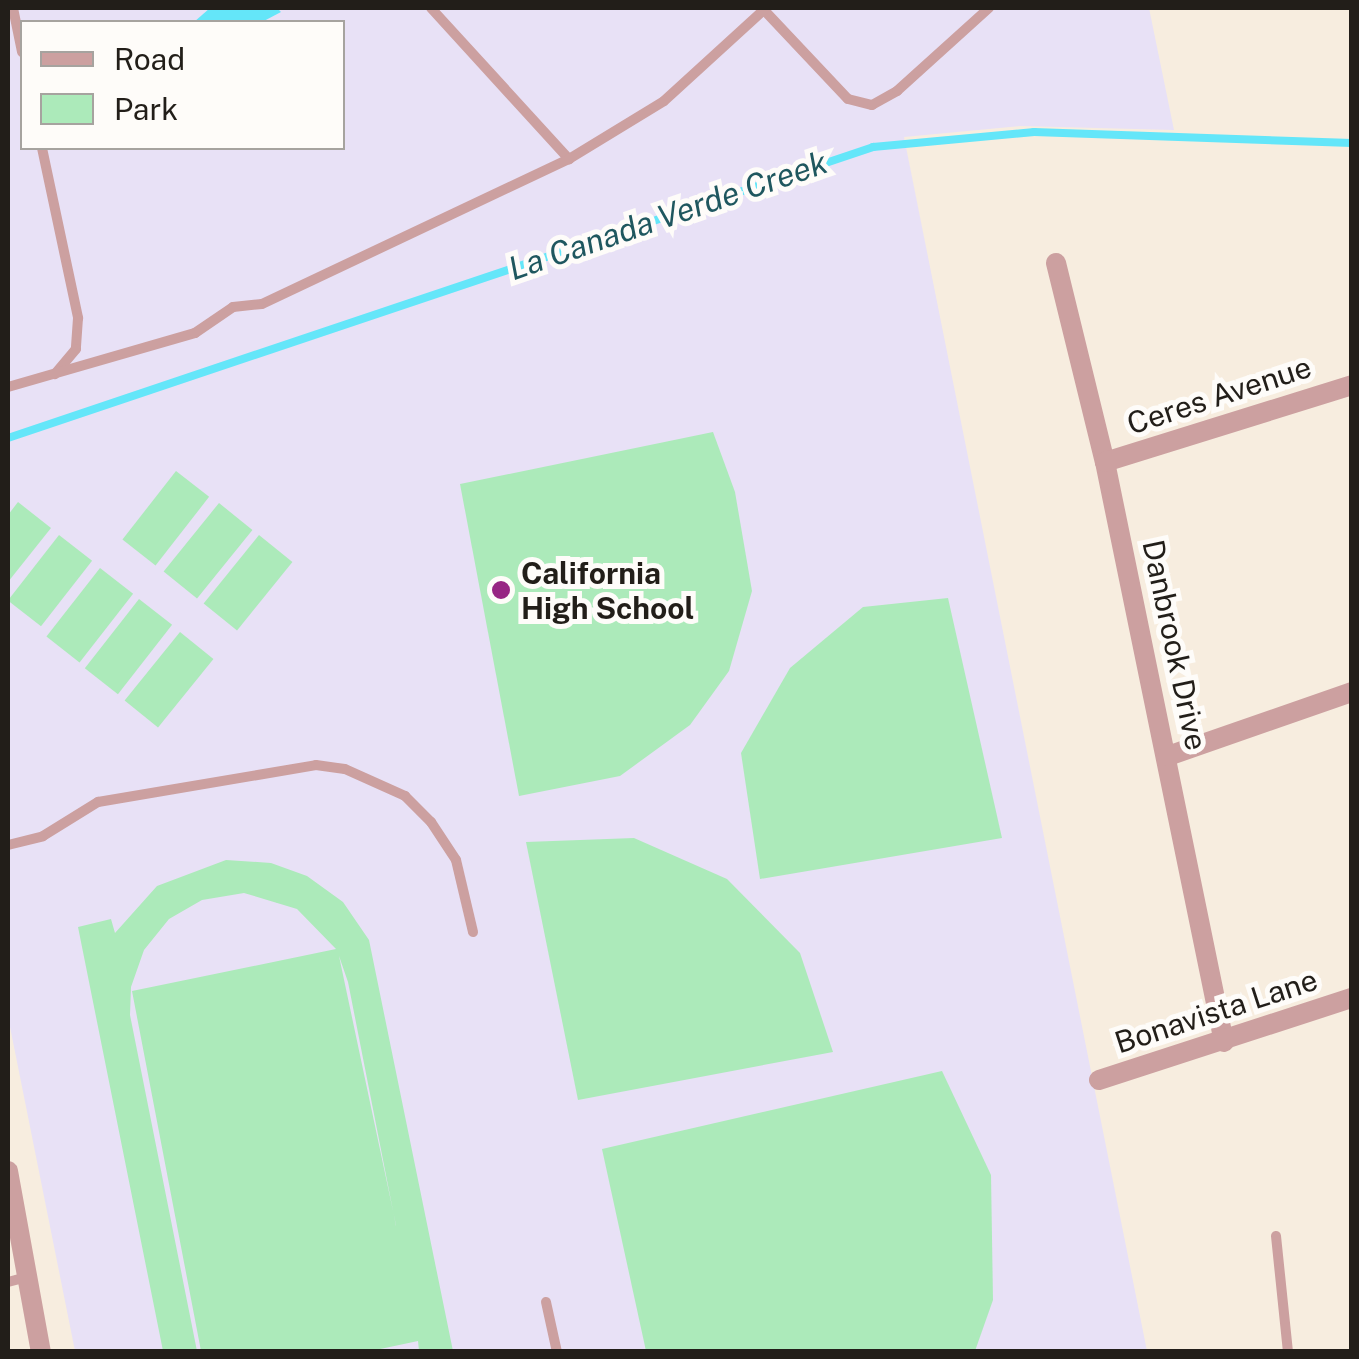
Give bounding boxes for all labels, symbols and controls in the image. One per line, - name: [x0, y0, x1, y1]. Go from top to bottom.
- legend: [20, 20, 345, 150]
- text: Road: [114, 41, 185, 77]
- text: Park: [114, 91, 178, 127]
- water label: La Canada Verde Creek: [503, 143, 833, 289]
- street label: Ceres Avenue: [1122, 348, 1316, 442]
- street label: Danbrook Drive: [1135, 537, 1215, 753]
- place label: California High School: [521, 555, 694, 626]
- marker: California High School: [490, 579, 512, 601]
- street label: Bonavista Lane: [1110, 961, 1322, 1061]

